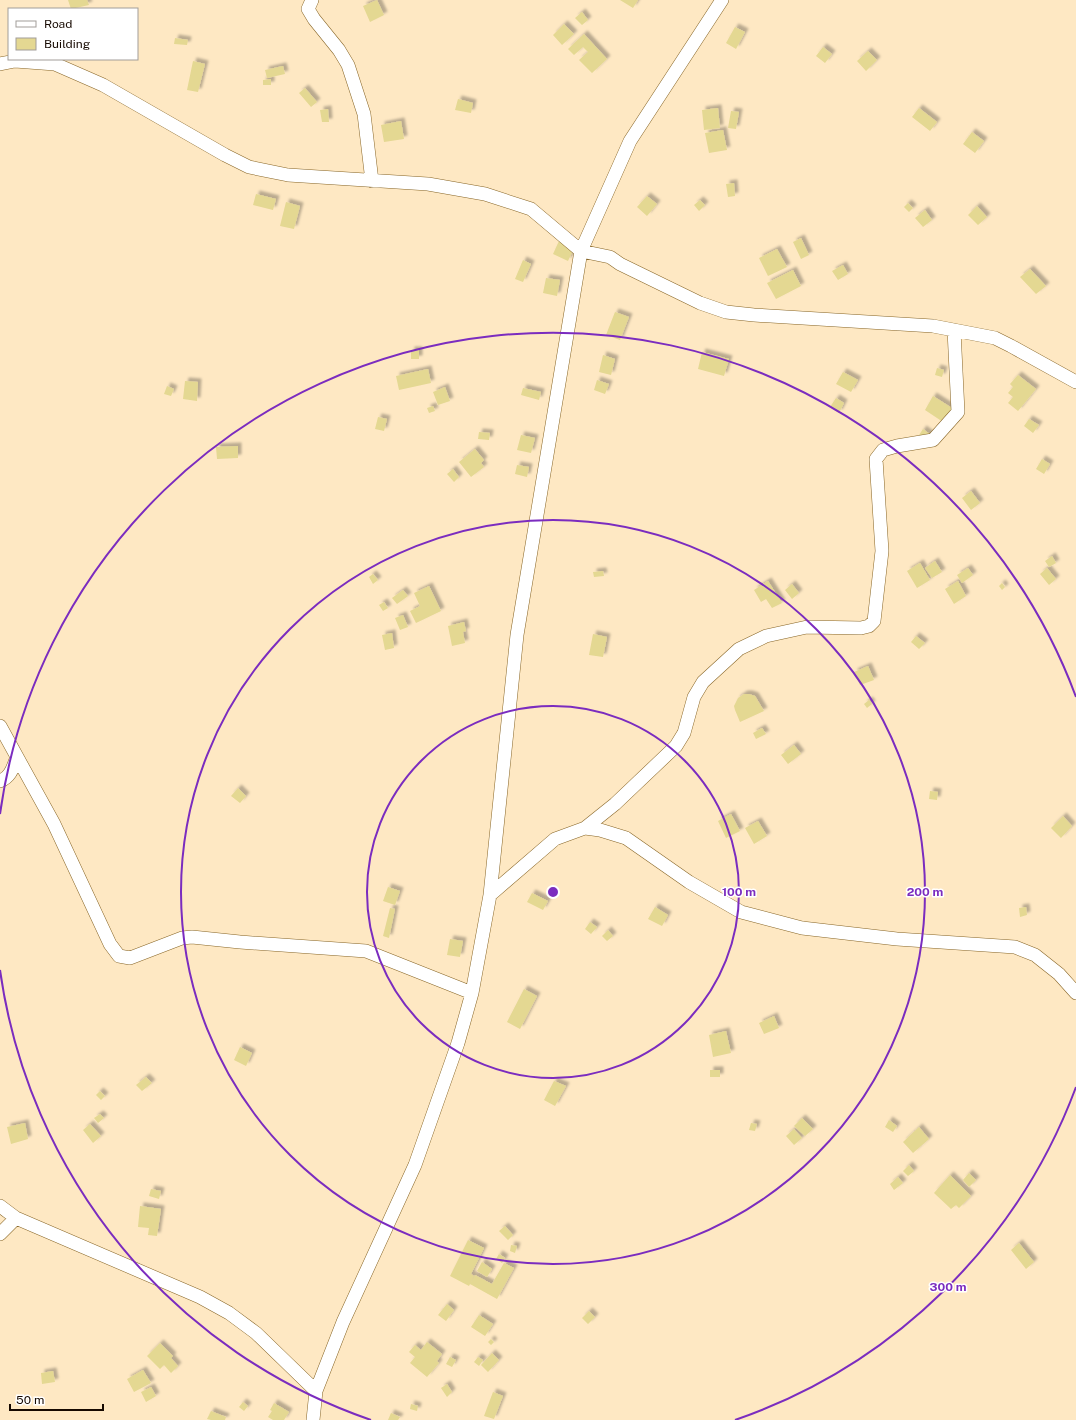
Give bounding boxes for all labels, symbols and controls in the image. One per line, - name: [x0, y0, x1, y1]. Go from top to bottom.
- legend: [8, 8, 138, 60]
- text: Road: [44, 17, 72, 31]
- text: Building: [44, 37, 90, 51]
- centre of rings: [546, 885, 560, 899]
- text: 100 m: [722, 885, 756, 899]
- text: 200 m: [907, 885, 943, 899]
- text: 300 m: [930, 1280, 967, 1294]
- scale bar: [10, 1386, 103, 1412]
- text: 50 m: [16, 1393, 44, 1407]

